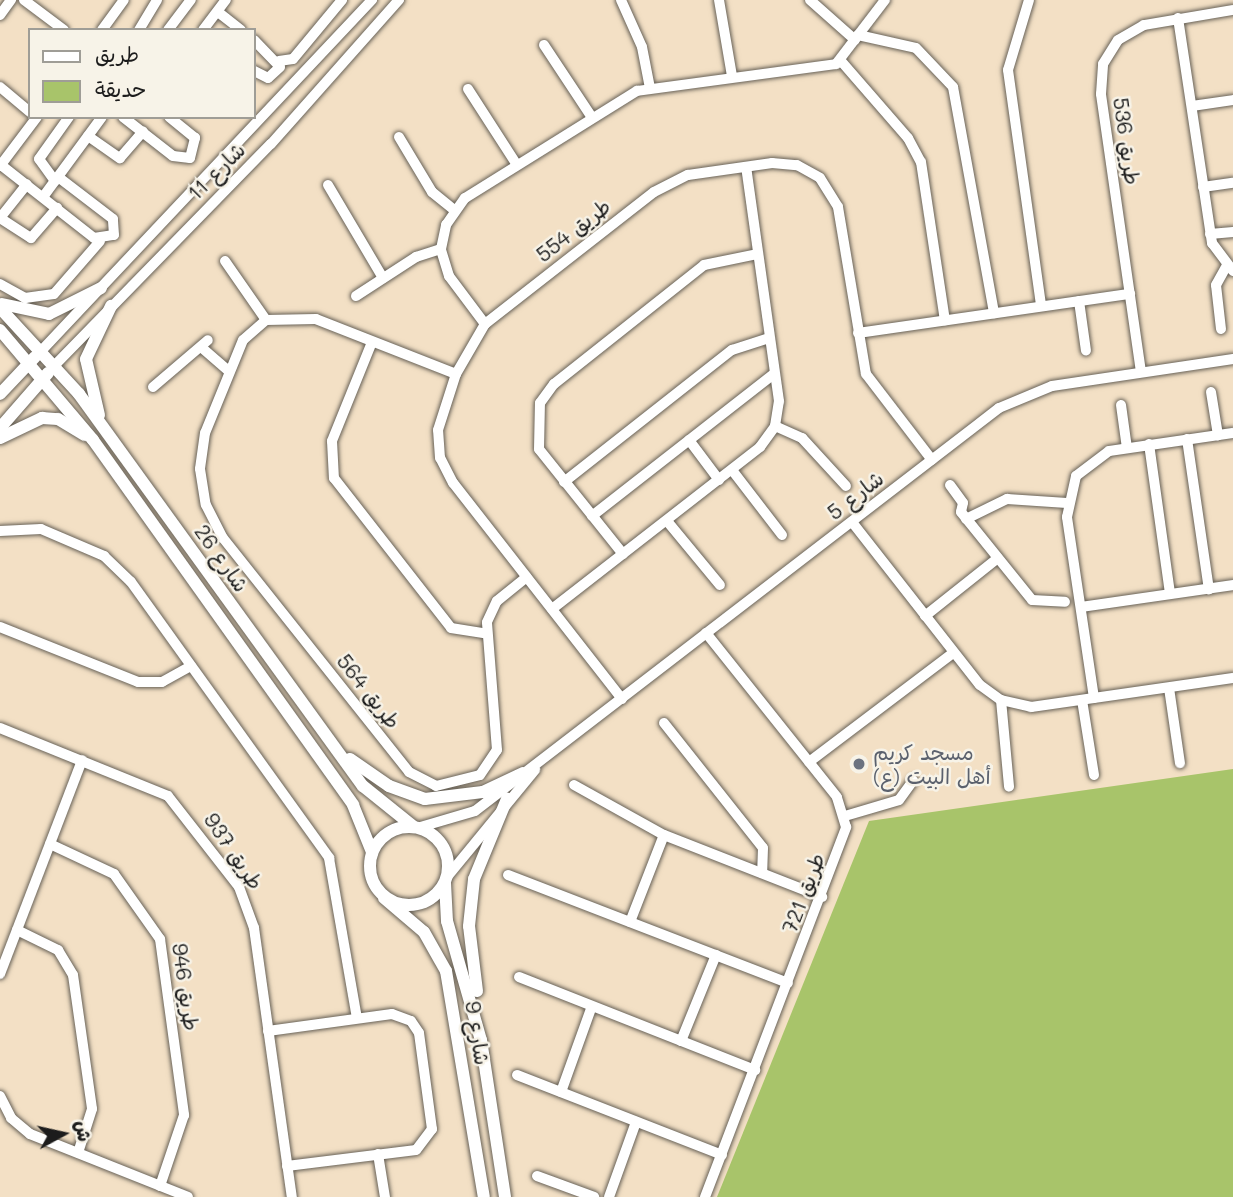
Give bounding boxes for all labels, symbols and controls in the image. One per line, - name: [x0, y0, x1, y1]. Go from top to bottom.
- legend: [28, 28, 256, 119]
- text: طريق: [95, 40, 139, 67]
- text: حديقة: [95, 75, 146, 102]
- street label: طريق 536: [1108, 96, 1146, 186]
- street label: شارع 11: [182, 137, 250, 205]
- street label: طريق 554: [531, 193, 615, 267]
- street label: شارع 5: [822, 465, 888, 525]
- street label: شارع 26: [190, 519, 254, 597]
- street label: طريق 564: [332, 649, 406, 733]
- place label: مسجد كريم أهل البيت (ع): [873, 739, 991, 789]
- marker: مسجد كريم أهل البيت (ع): [851, 756, 867, 772]
- street label: طريق 937: [199, 808, 269, 894]
- street label: طريق 721: [776, 849, 830, 937]
- street label: طريق 946: [167, 942, 205, 1032]
- street label: شارع 9: [461, 999, 495, 1067]
- north arrow: [28, 1099, 98, 1169]
- text: ش: [70, 1119, 98, 1143]

